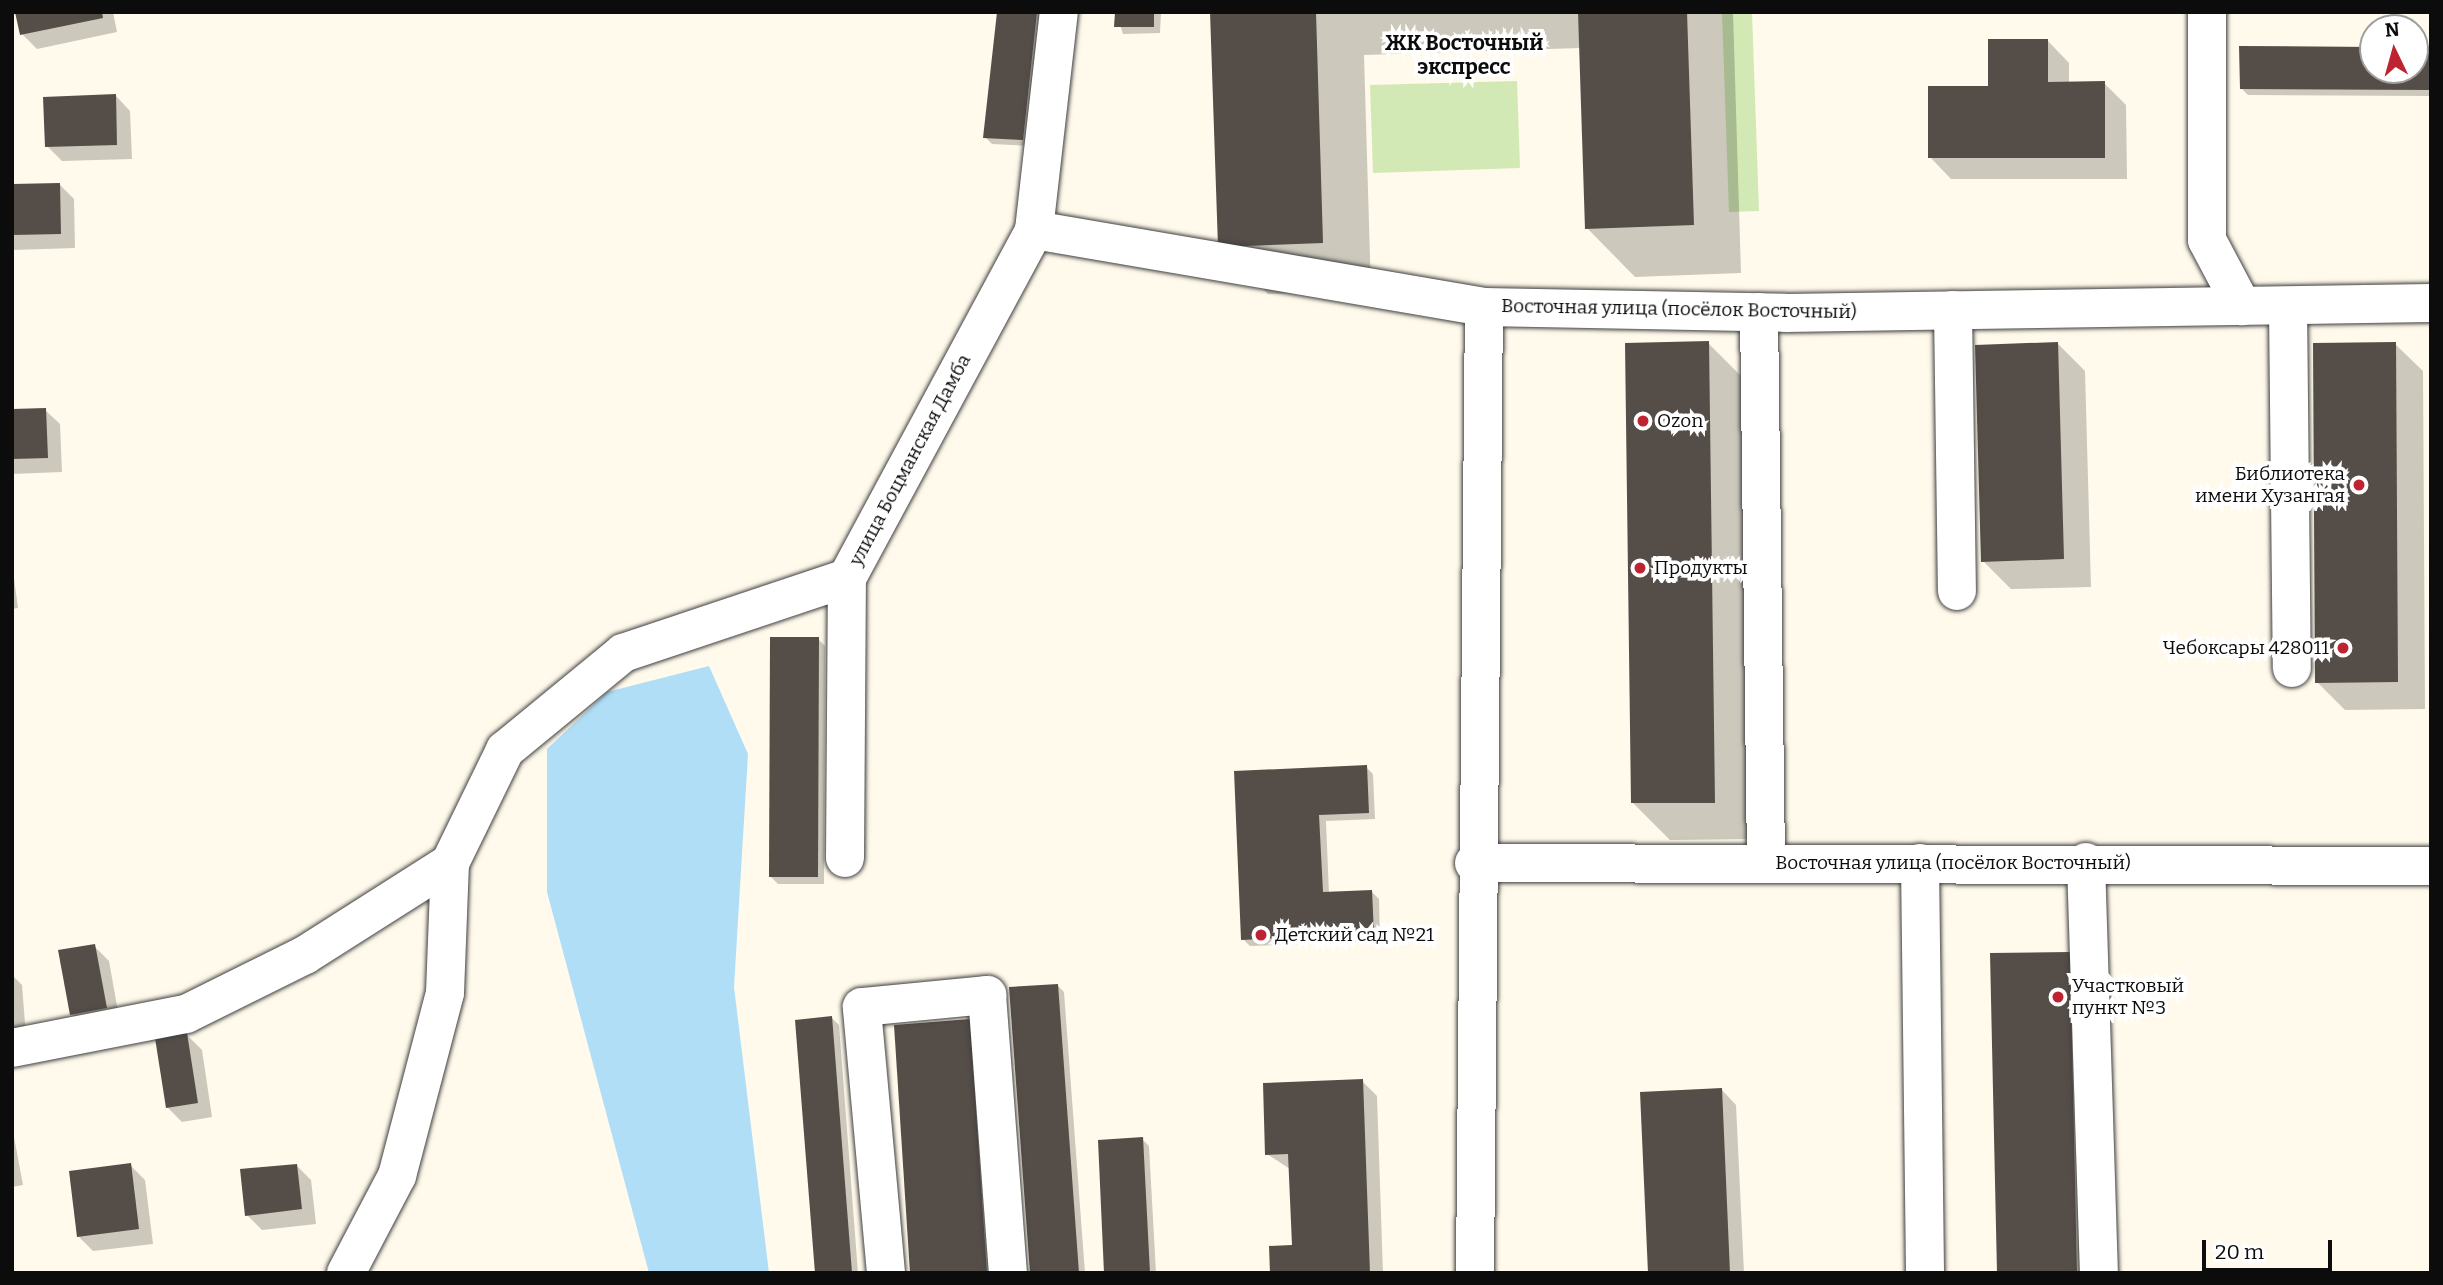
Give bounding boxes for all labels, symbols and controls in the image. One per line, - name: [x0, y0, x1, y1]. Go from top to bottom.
- north arrow: [2359, 14, 2429, 84]
- text: N: [2384, 17, 2401, 42]
- district label: ЖК Восточный экспресс: [1385, 30, 1543, 80]
- street label: Восточная улица (посёлок Восточный): [1501, 294, 1857, 324]
- street label: улица Боцманская Дамба: [844, 350, 976, 570]
- place label: Ozon: [1657, 410, 1703, 432]
- marker: Ozon: [1635, 413, 1651, 429]
- place label: Библиотека имени Хузангая: [2195, 463, 2345, 507]
- marker: Библиотека имени Хузангая: [2351, 477, 2367, 493]
- place label: Продукты: [1654, 557, 1748, 579]
- marker: Продукты: [1632, 560, 1648, 576]
- place label: Чебоксары 428011: [2163, 637, 2329, 659]
- marker: Чебоксары 428011: [2335, 640, 2351, 656]
- street label: Восточная улица (посёлок Восточный): [1775, 852, 2131, 874]
- place label: Детский сад №21: [1275, 924, 1434, 946]
- marker: Детский сад №21: [1253, 927, 1269, 943]
- place label: Участковый пункт №3: [2072, 975, 2184, 1019]
- marker: Участковый пункт №3: [2050, 989, 2066, 1005]
- scale bar: [2205, 1226, 2334, 1270]
- text: 20 m: [2215, 1239, 2264, 1265]

